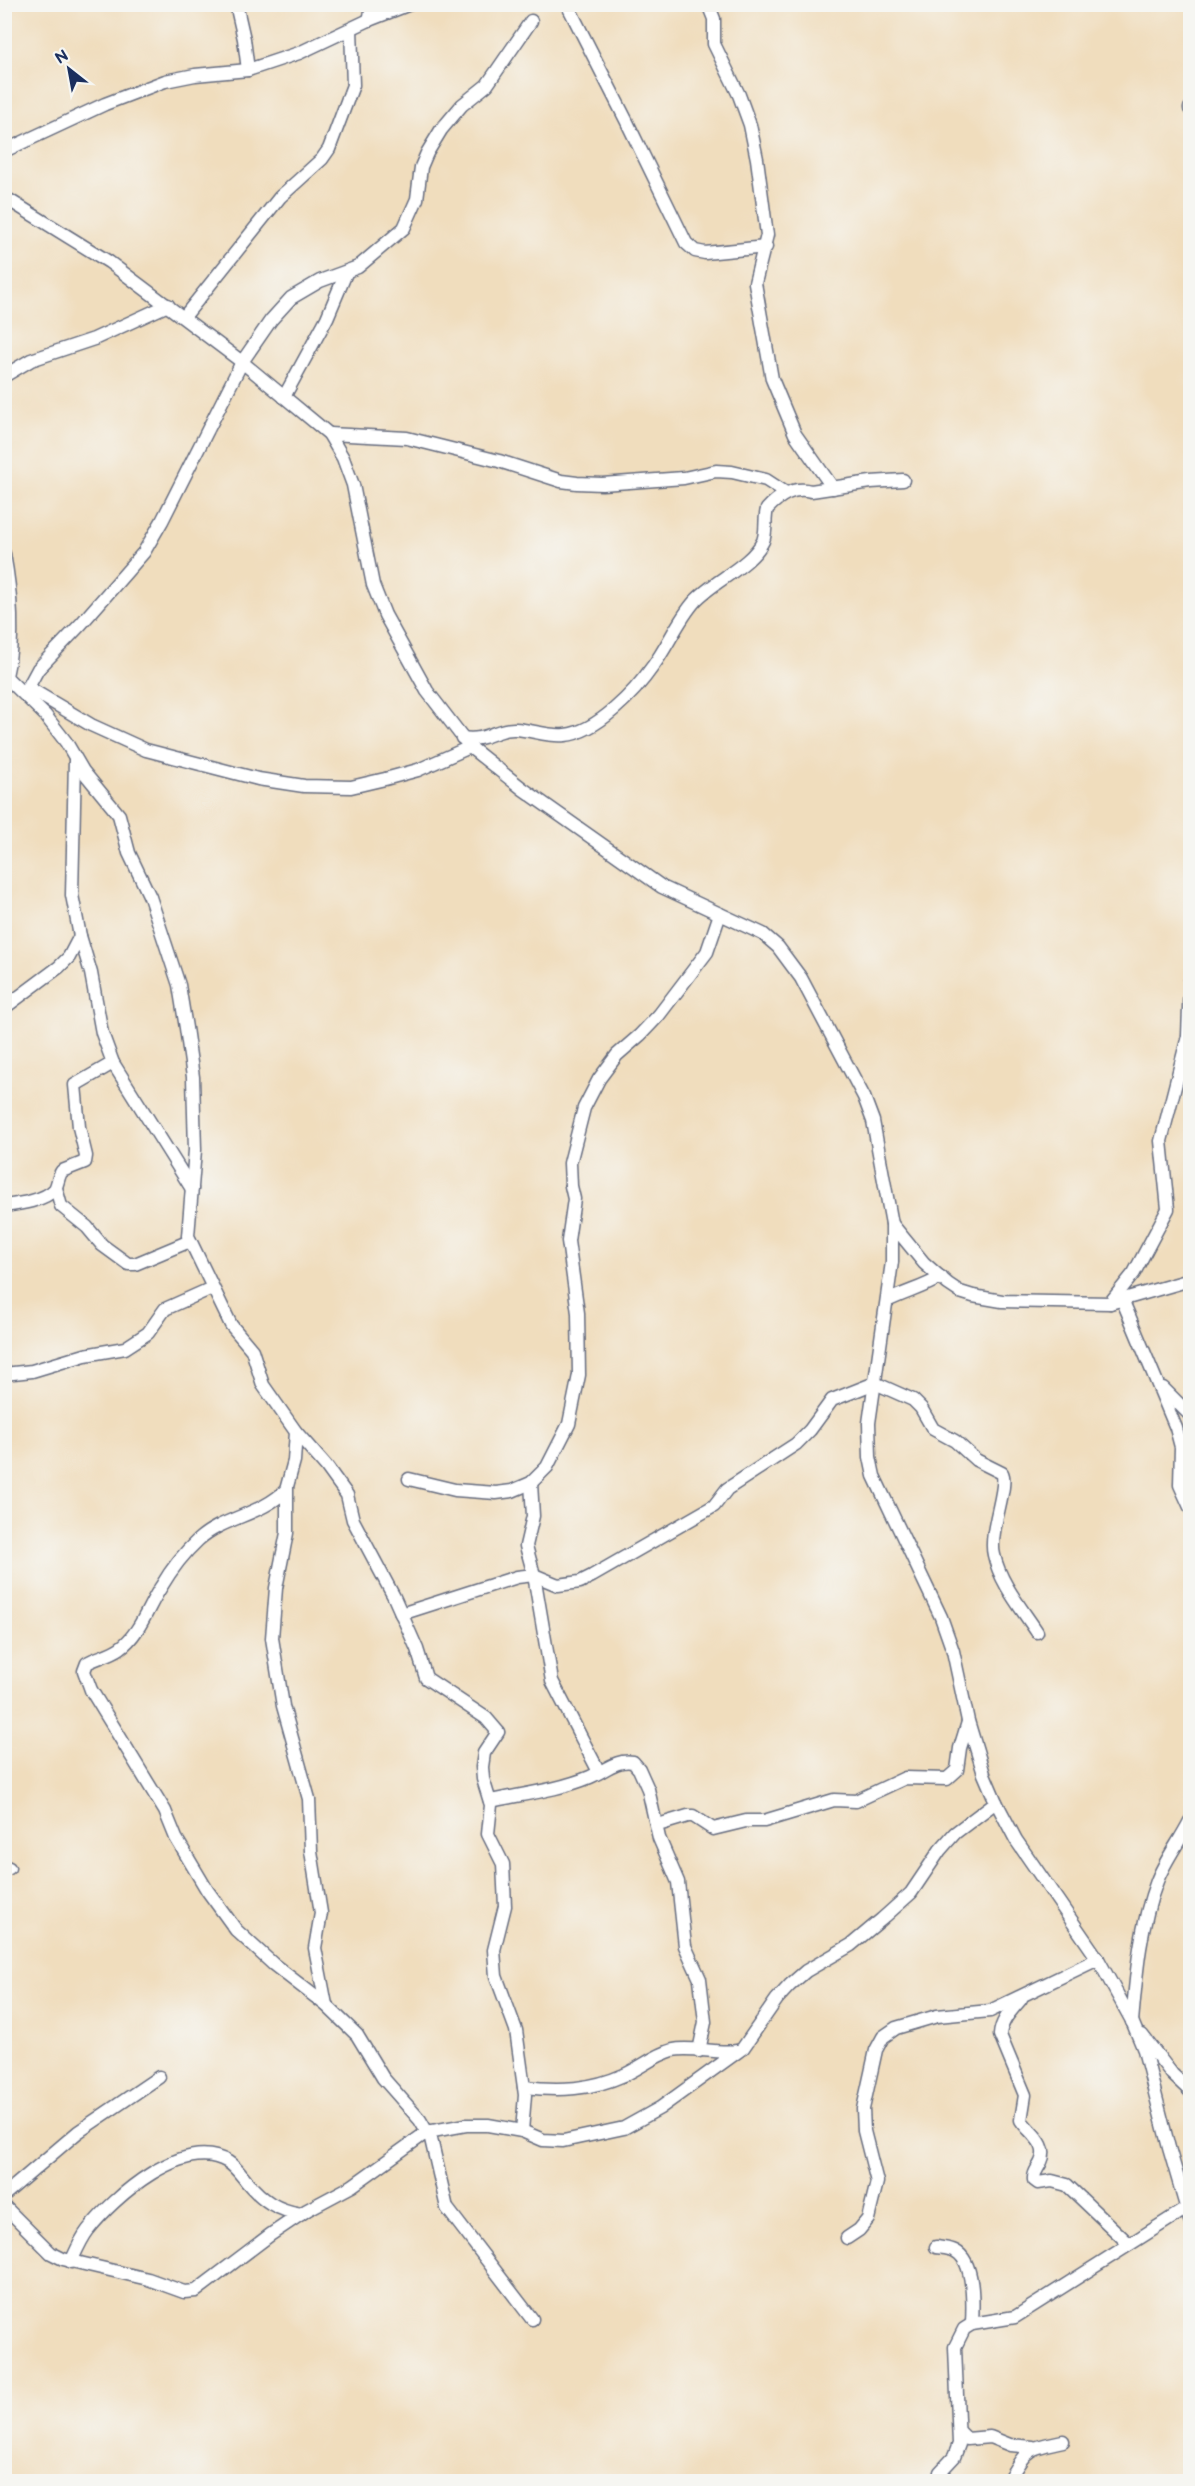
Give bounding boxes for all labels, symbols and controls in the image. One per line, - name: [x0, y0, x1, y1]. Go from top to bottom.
- north arrow: [39, 39, 99, 99]
- text: N: [52, 46, 72, 69]

